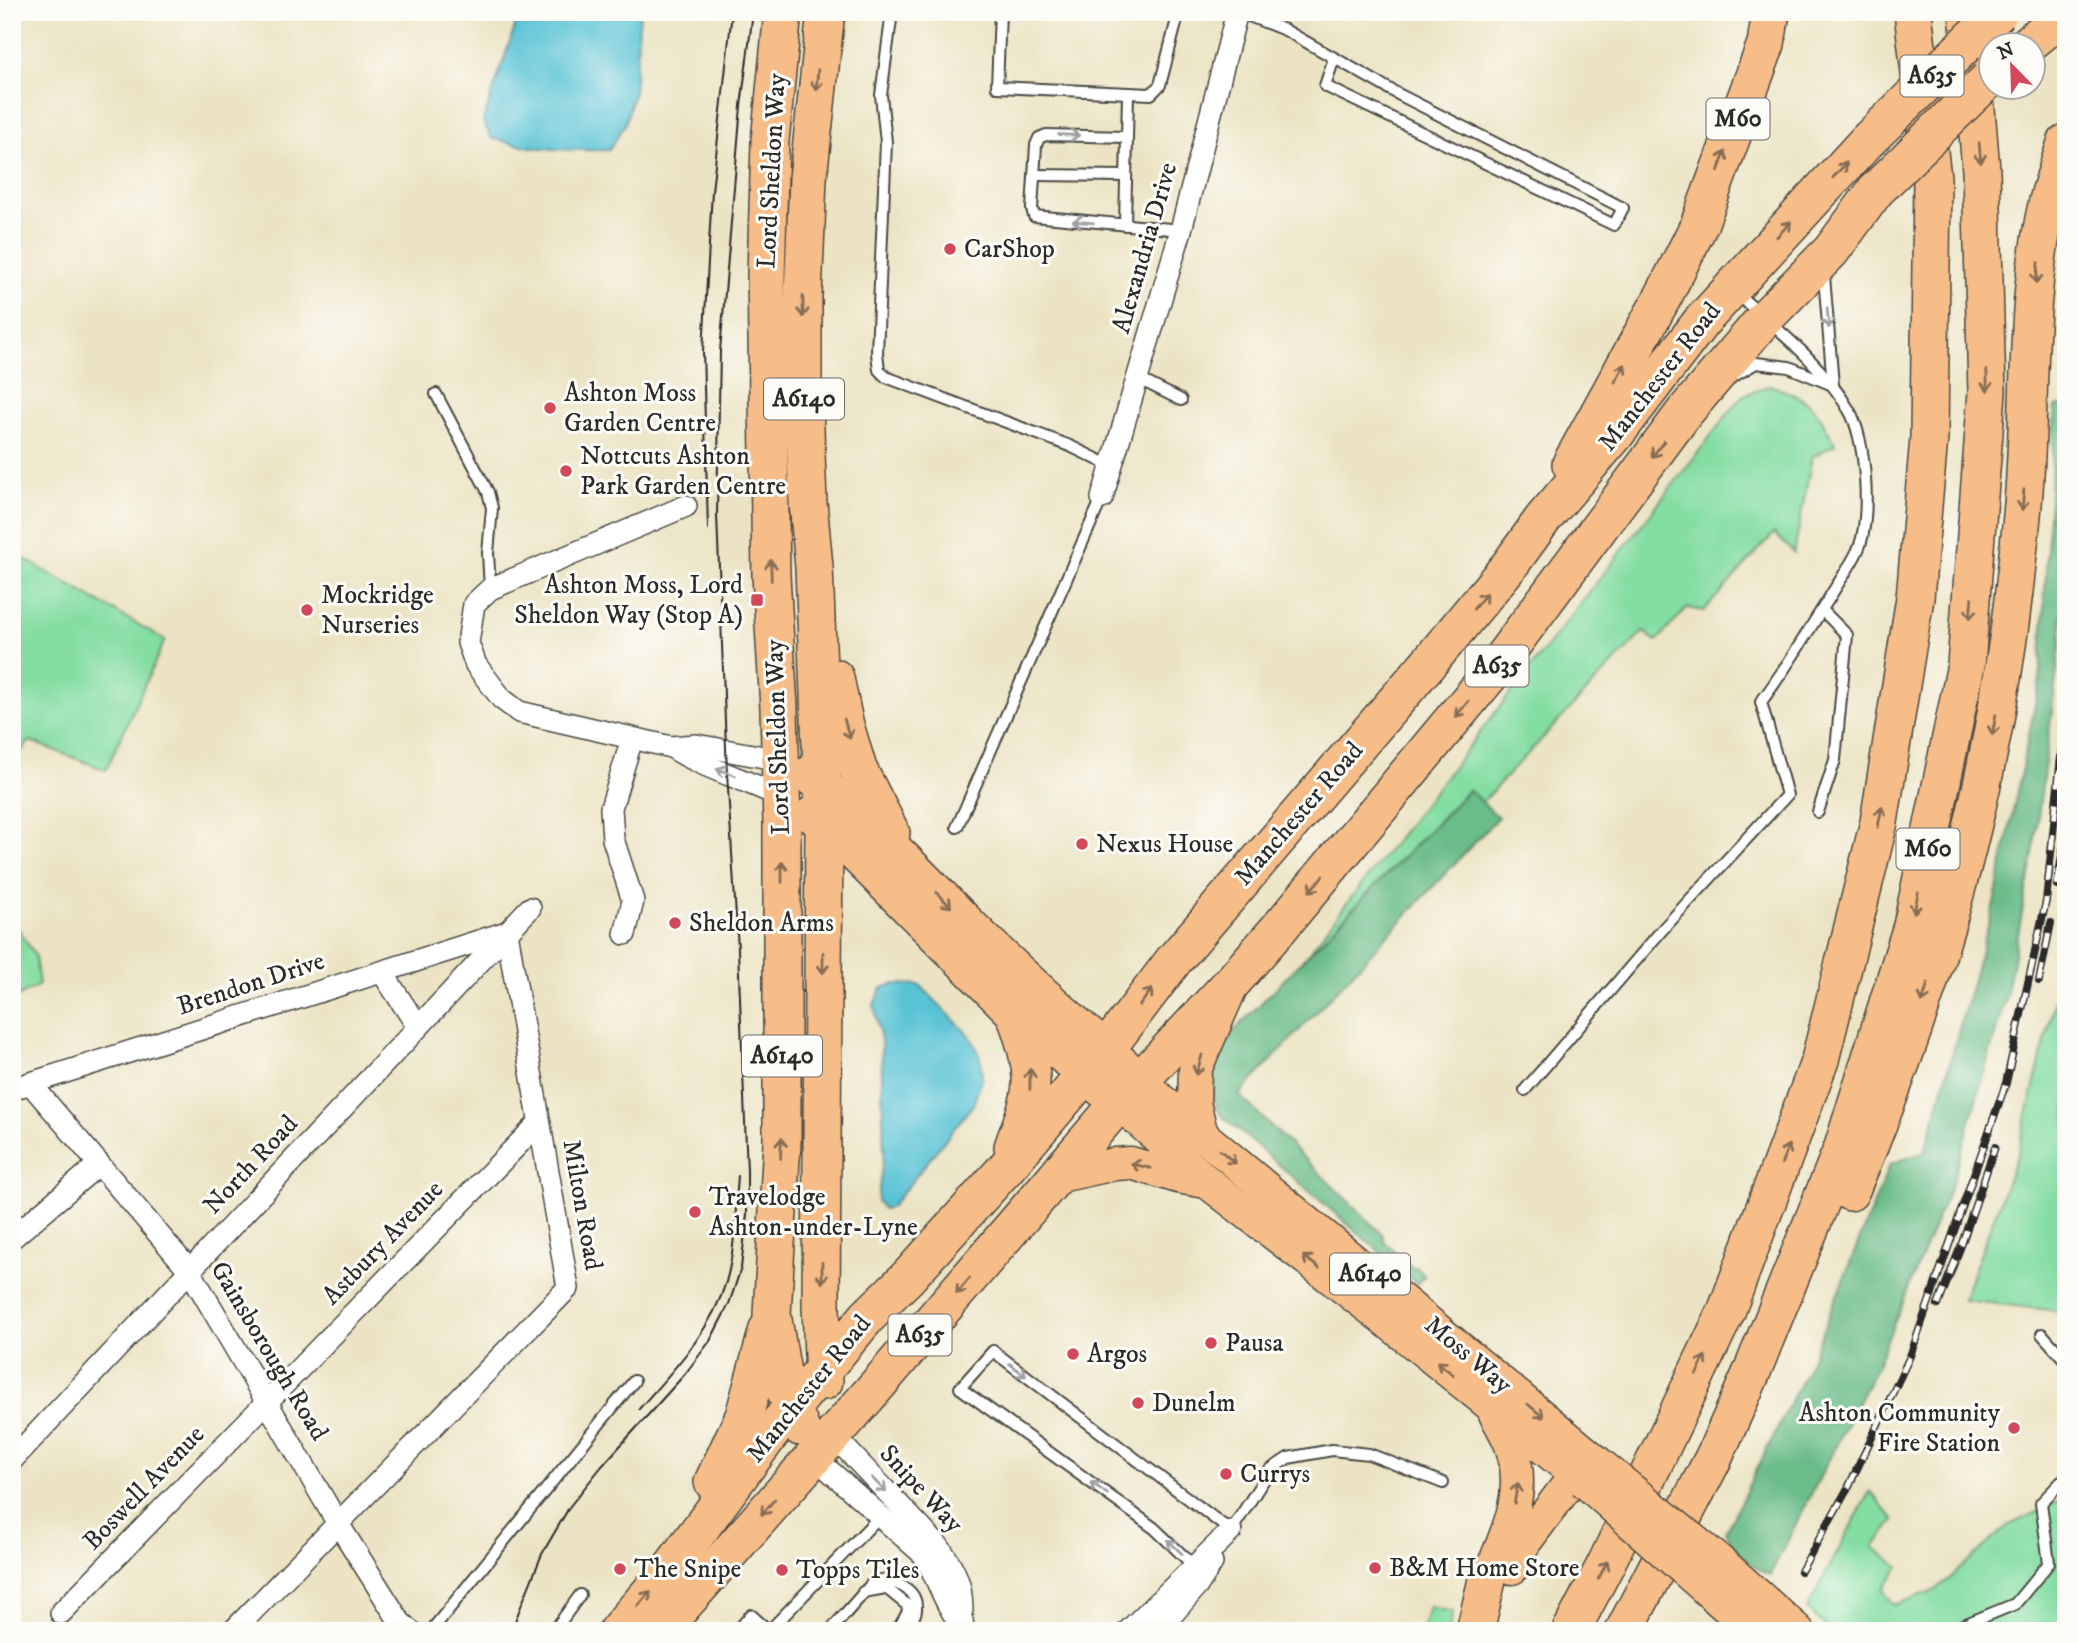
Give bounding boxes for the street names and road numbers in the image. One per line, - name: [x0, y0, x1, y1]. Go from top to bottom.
- road number: A635: [1900, 56, 1964, 96]
- street label: Lord Sheldon Way: [750, 72, 794, 269]
- road number: M60: [1706, 98, 1770, 140]
- street label: Alexandria Drive: [1105, 159, 1185, 337]
- street label: Manchester Road: [1591, 296, 1729, 458]
- road number: A6140: [764, 378, 844, 420]
- street label: Lord Sheldon Way: [758, 638, 798, 835]
- road number: A635: [1466, 646, 1528, 686]
- street label: Manchester Road: [1227, 735, 1371, 893]
- road number: M60: [1896, 828, 1960, 870]
- street label: Brendon Drive: [173, 945, 329, 1023]
- road number: A6140: [742, 1036, 822, 1076]
- street label: North Road: [197, 1108, 306, 1222]
- street label: Milton Road: [554, 1137, 610, 1273]
- street label: Astbury Avenue: [315, 1174, 451, 1312]
- road number: A6140: [1330, 1254, 1410, 1294]
- street label: Gainsborough Road: [202, 1255, 336, 1447]
- street label: Manchester Road: [739, 1308, 879, 1470]
- street label: Moss Way: [1417, 1309, 1519, 1402]
- road number: A635: [888, 1315, 951, 1356]
- street label: Boswell Avenue: [76, 1419, 212, 1557]
- street label: Snipe Way: [872, 1438, 971, 1541]

